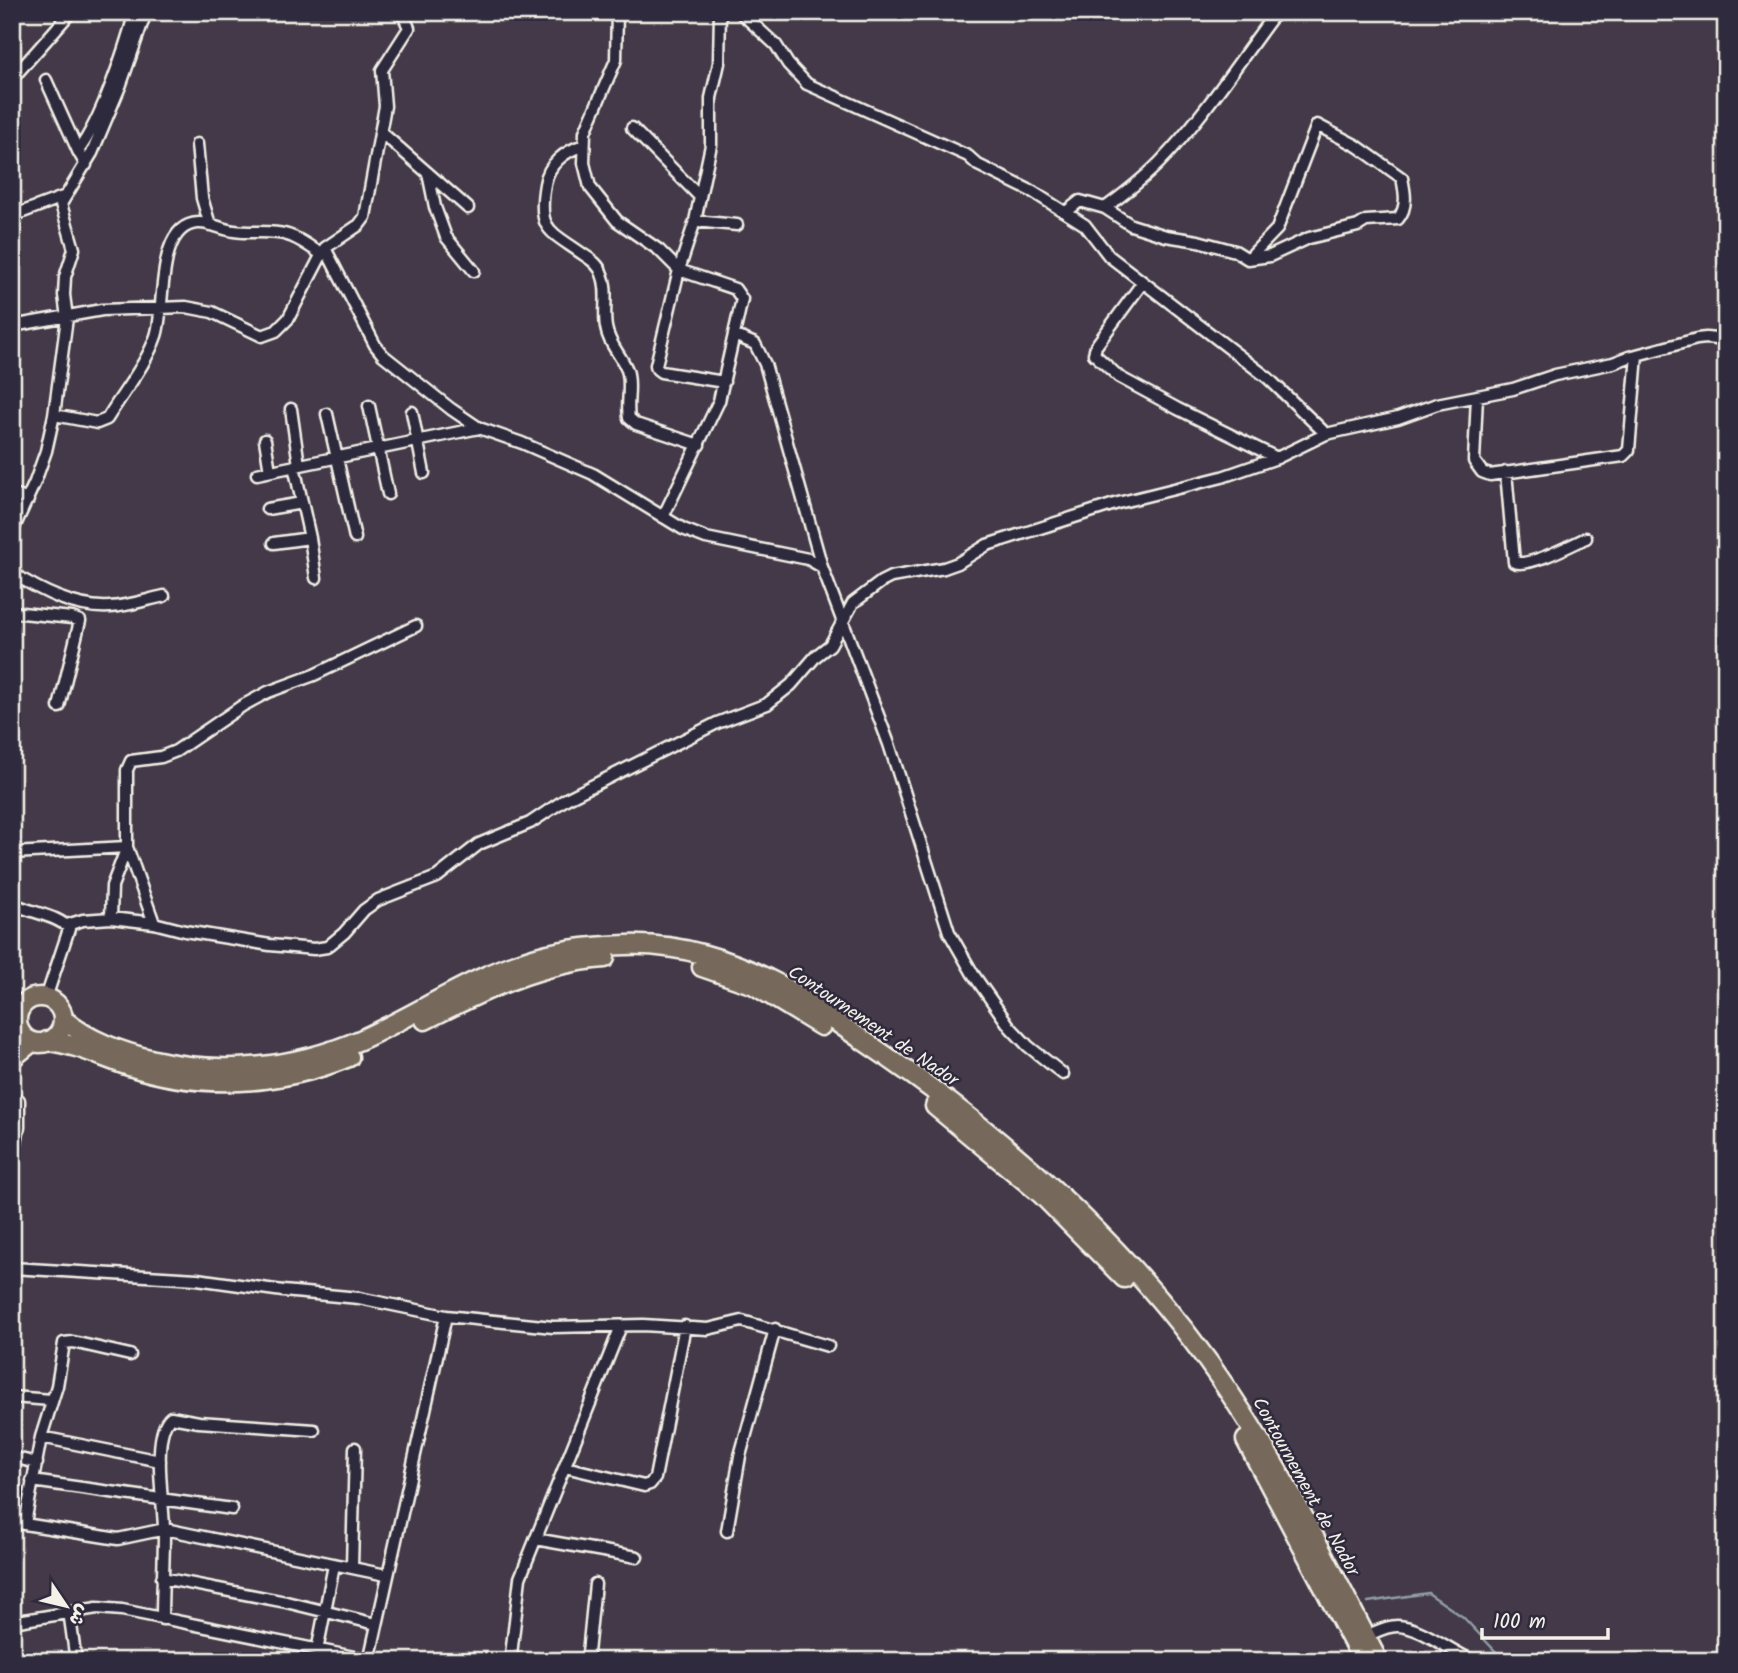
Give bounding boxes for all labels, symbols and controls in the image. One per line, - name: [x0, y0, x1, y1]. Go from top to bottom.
- street label: Contournement de Nador: [781, 958, 966, 1096]
- street label: Contournement de Nador: [1243, 1392, 1368, 1584]
- north arrow: [32, 1572, 102, 1642]
- scale bar: [1482, 1596, 1608, 1640]
- text: ش: [60, 1597, 97, 1632]
- text: 100 m: [1493, 1606, 1546, 1639]

